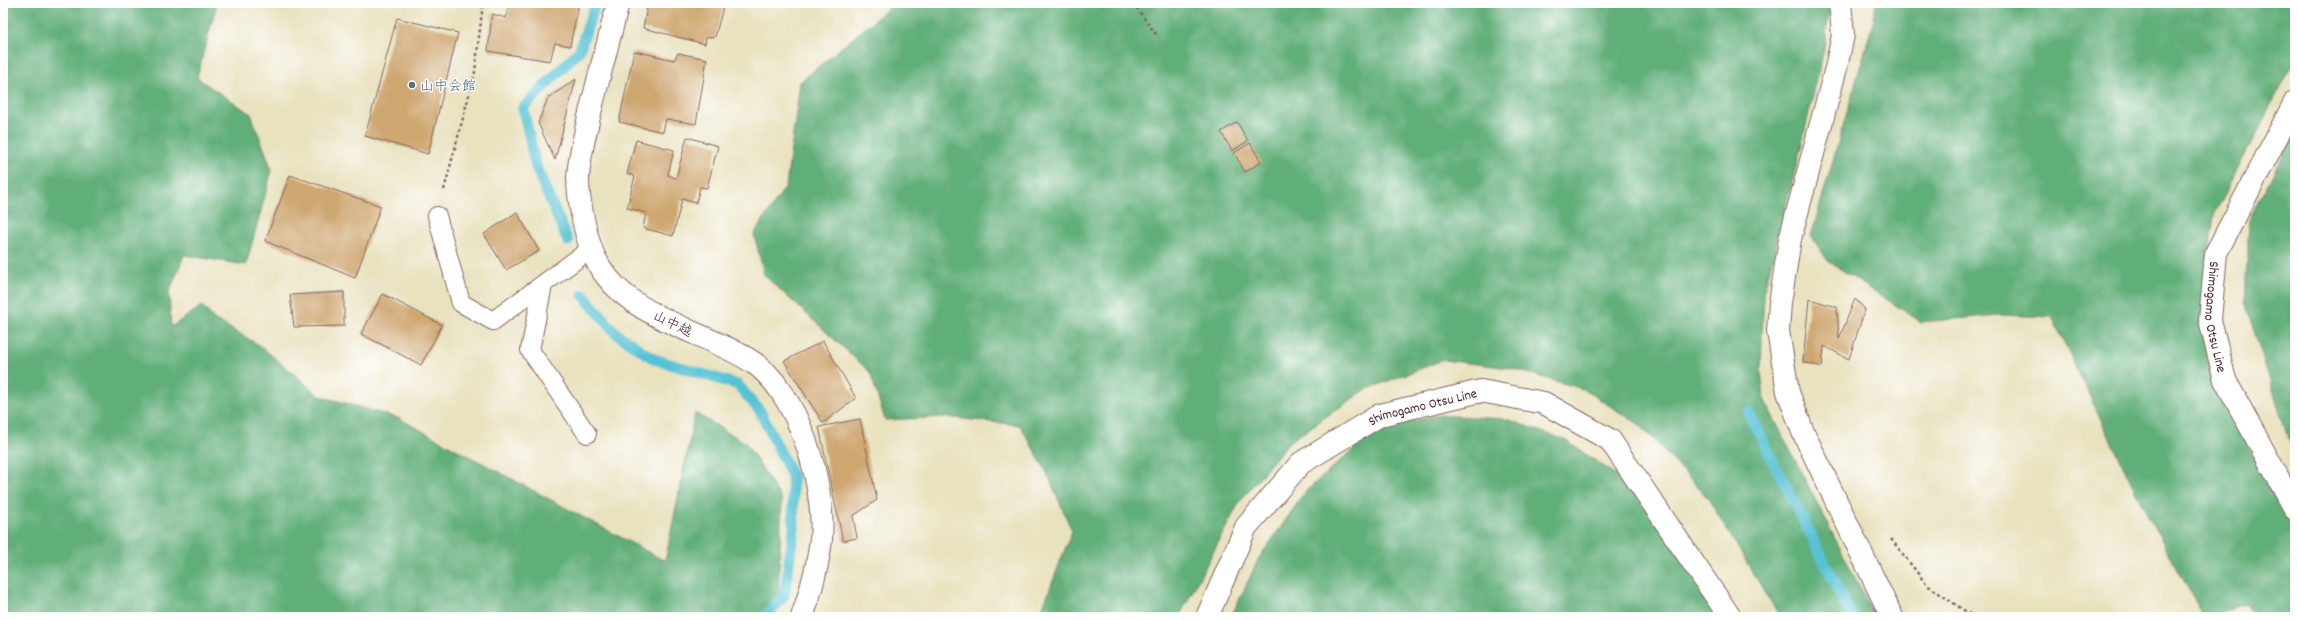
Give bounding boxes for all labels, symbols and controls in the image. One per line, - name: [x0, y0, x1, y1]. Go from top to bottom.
- place label: 山中会館: [420, 77, 476, 97]
- marker: 山中会館: [407, 80, 417, 90]
- street label: Shimogamo Otsu Line: [2198, 260, 2231, 375]
- street label: 山中越: [649, 307, 695, 343]
- street label: Shimogamo Otsu Line: [1365, 384, 1479, 432]

